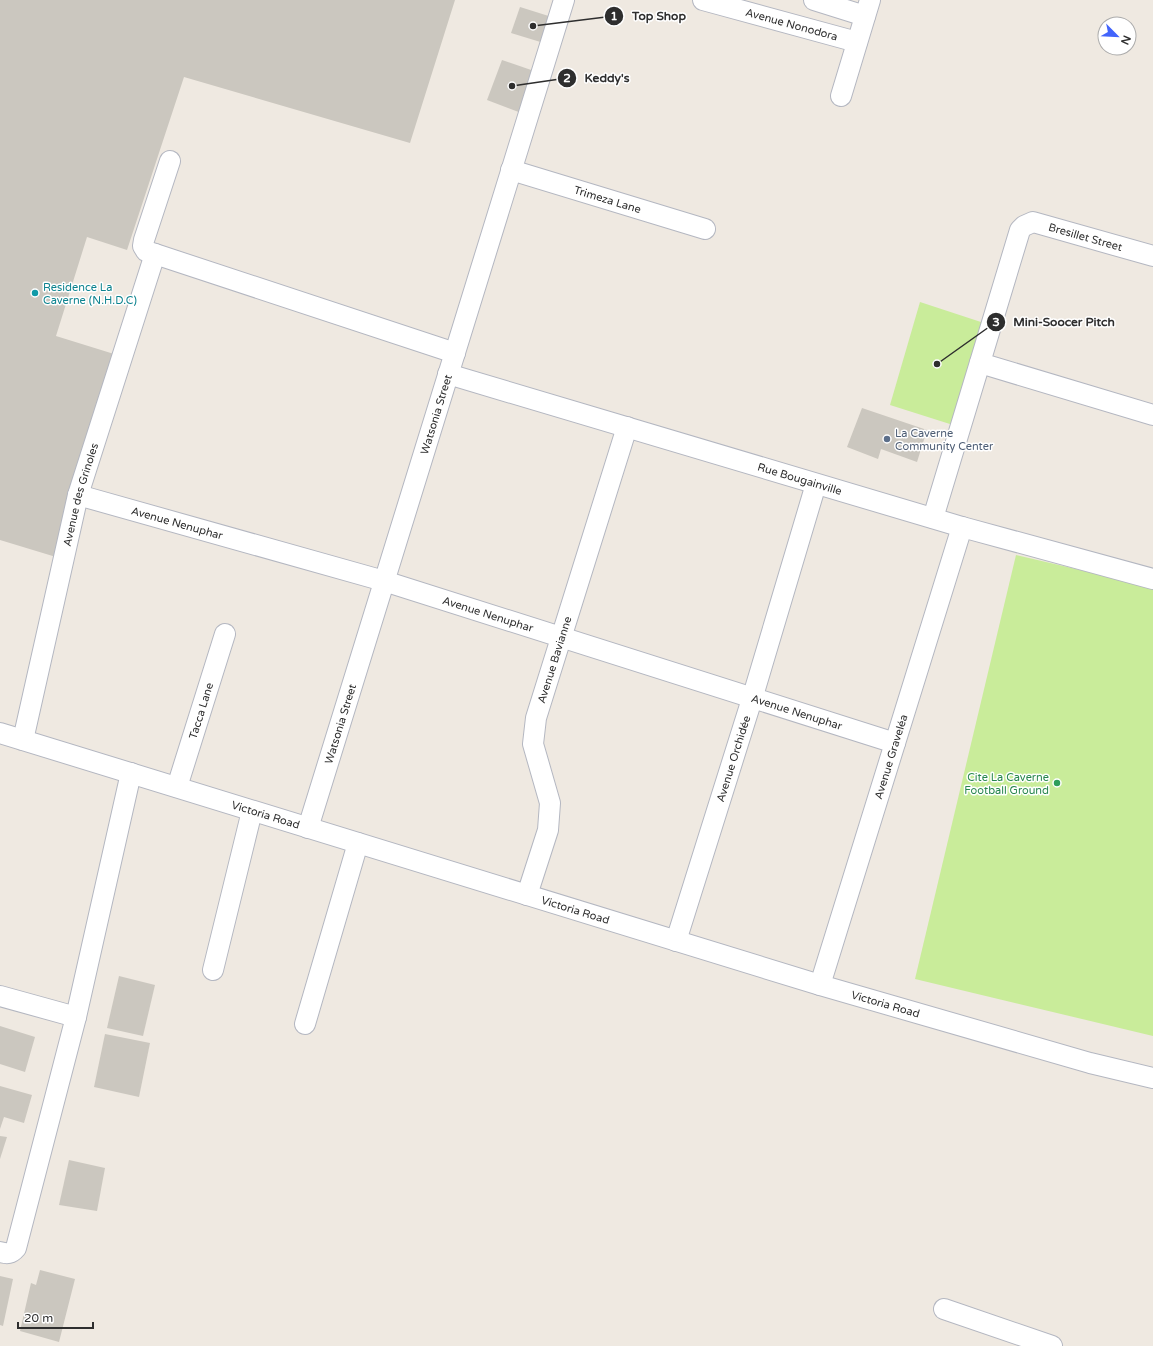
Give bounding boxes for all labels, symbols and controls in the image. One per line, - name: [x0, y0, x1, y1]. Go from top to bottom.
- callout: Top Shop: [604, 4, 694, 28]
- street label: Avenue Nonodora: [744, 5, 839, 43]
- text: 1: [610, 9, 618, 23]
- text: Top Shop: [631, 9, 686, 24]
- north arrow: [1097, 16, 1137, 56]
- text: N: [1118, 33, 1133, 47]
- callout: Keddy's: [557, 66, 638, 90]
- text: 2: [563, 71, 571, 85]
- text: Keddy's: [585, 71, 630, 86]
- street label: Trimeza Lane: [573, 183, 643, 216]
- street label: Bresillet Street: [1047, 220, 1124, 254]
- place label: Residence La Caverne (N.H.D.C): [43, 281, 137, 307]
- marker: Residence La Caverne (N.H.D.C): [30, 288, 40, 298]
- callout: Mini-Soocer Pitch: [986, 310, 1123, 334]
- text: 3: [992, 315, 1000, 329]
- text: Mini-Soocer Pitch: [1013, 315, 1115, 329]
- street label: Watsonia Street: [417, 373, 454, 456]
- place label: La Caverne Community Center: [895, 427, 994, 453]
- marker: La Caverne Community Center: [882, 434, 892, 444]
- street label: Avenue des Grinoles: [60, 441, 101, 548]
- street label: Rue Bougainville: [756, 460, 844, 497]
- street label: Avenue Nenuphar: [130, 504, 225, 542]
- street label: Avenue Nenuphar: [441, 593, 536, 635]
- street label: Avenue Bavianne: [535, 615, 574, 705]
- street label: Tacca Lane: [186, 681, 216, 740]
- street label: Watsonia Street: [322, 682, 359, 765]
- street label: Avenue Nenuphar: [750, 691, 845, 733]
- street label: Avenue Graveléa: [872, 713, 910, 801]
- street label: Avenue Orchidée: [714, 714, 753, 804]
- place label: Cite La Caverne Football Ground: [964, 771, 1049, 797]
- marker: Cite La Caverne Football Ground: [1052, 778, 1062, 788]
- street label: Victoria Road: [230, 798, 301, 831]
- street label: Victoria Road: [540, 893, 611, 926]
- street label: Victoria Road: [850, 988, 921, 1020]
- scale bar: [18, 1304, 93, 1330]
- text: 20 m: [24, 1311, 53, 1325]

